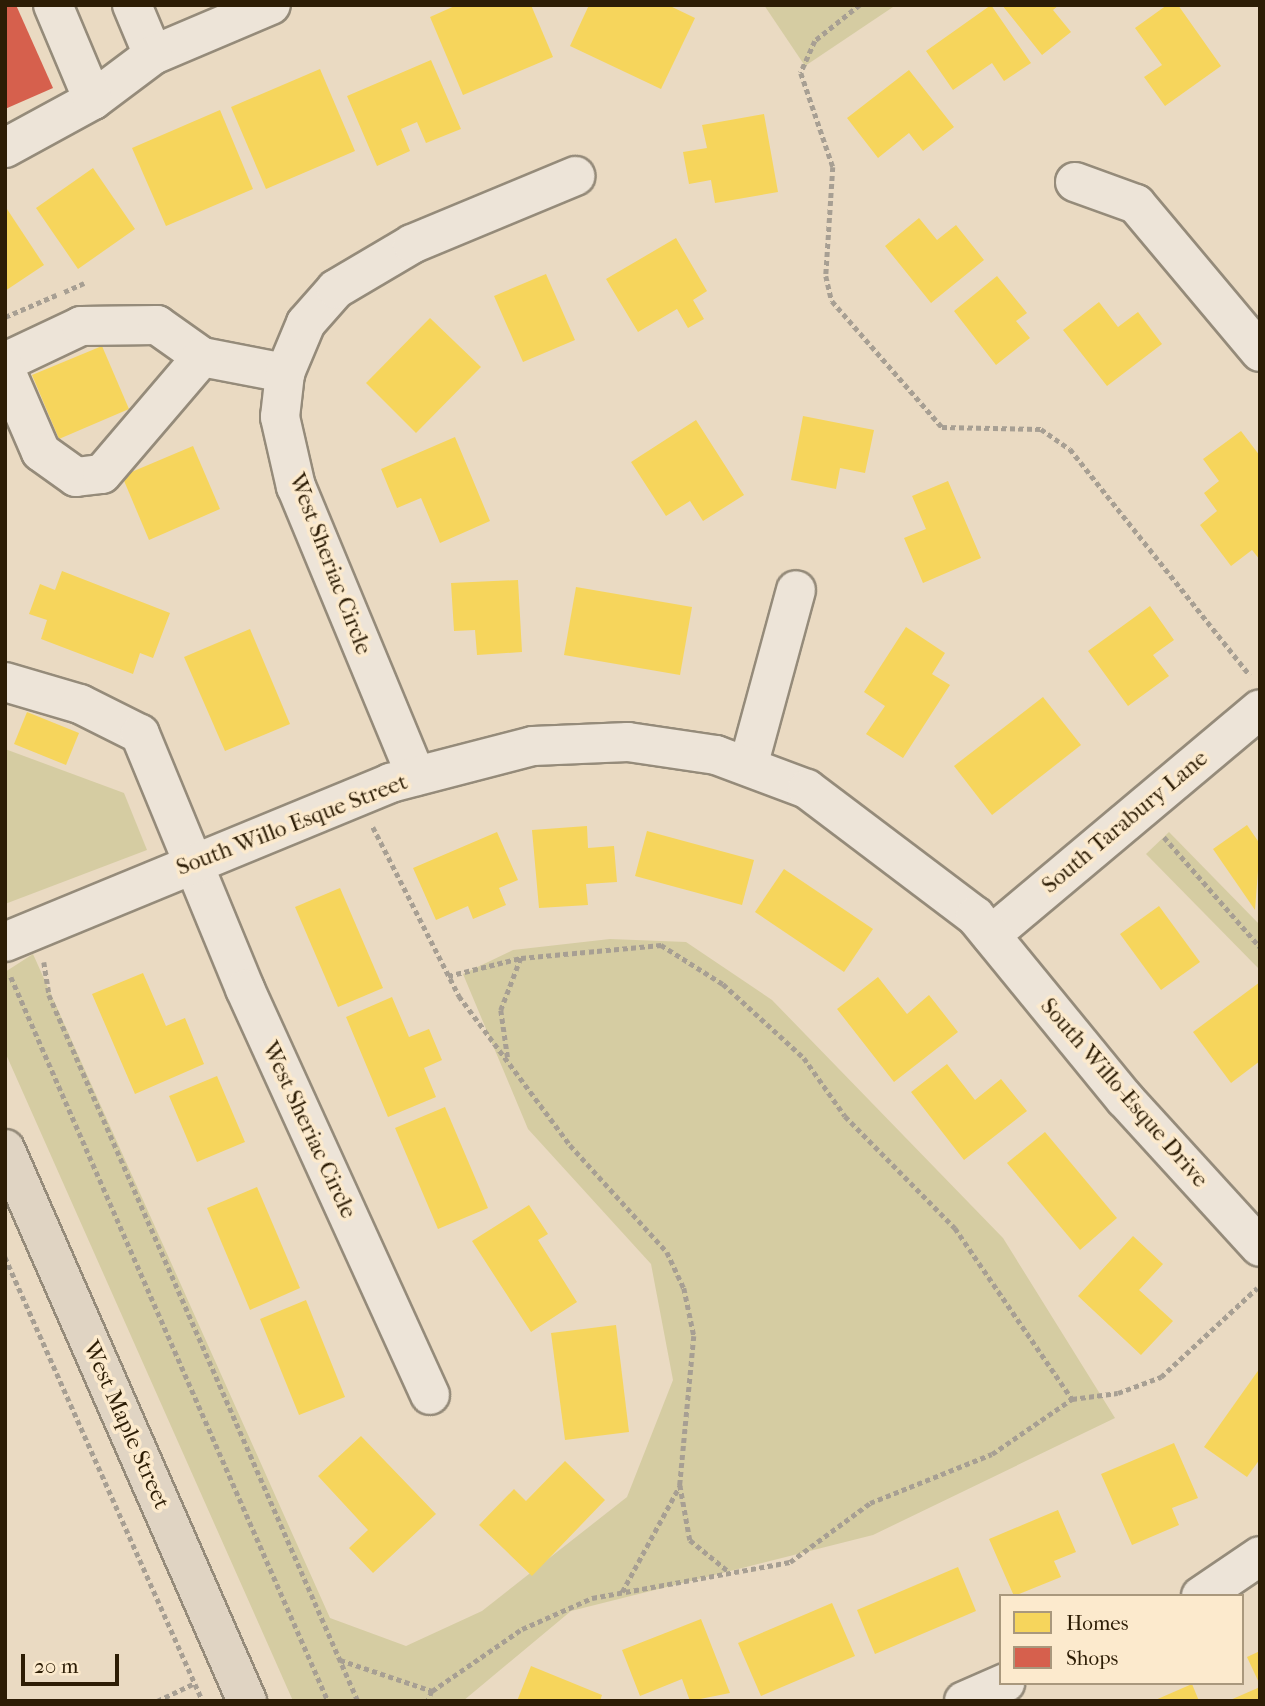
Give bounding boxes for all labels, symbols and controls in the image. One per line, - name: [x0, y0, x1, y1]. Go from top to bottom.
- street label: West Sheriac Circle: [283, 470, 377, 658]
- street label: South Tarabury Lane: [1036, 745, 1214, 899]
- street label: South Willo Esque Street: [173, 768, 411, 882]
- street label: South Willo-Esque Drive: [1034, 993, 1214, 1193]
- street label: West Sheriac Circle: [256, 1037, 362, 1223]
- street label: West Maple Street: [77, 1337, 175, 1513]
- legend: [999, 1594, 1244, 1685]
- text: Homes: [1066, 1611, 1128, 1635]
- scale bar: [24, 1640, 122, 1684]
- text: Shops: [1066, 1646, 1118, 1670]
- text: 20 m: [34, 1654, 78, 1678]

